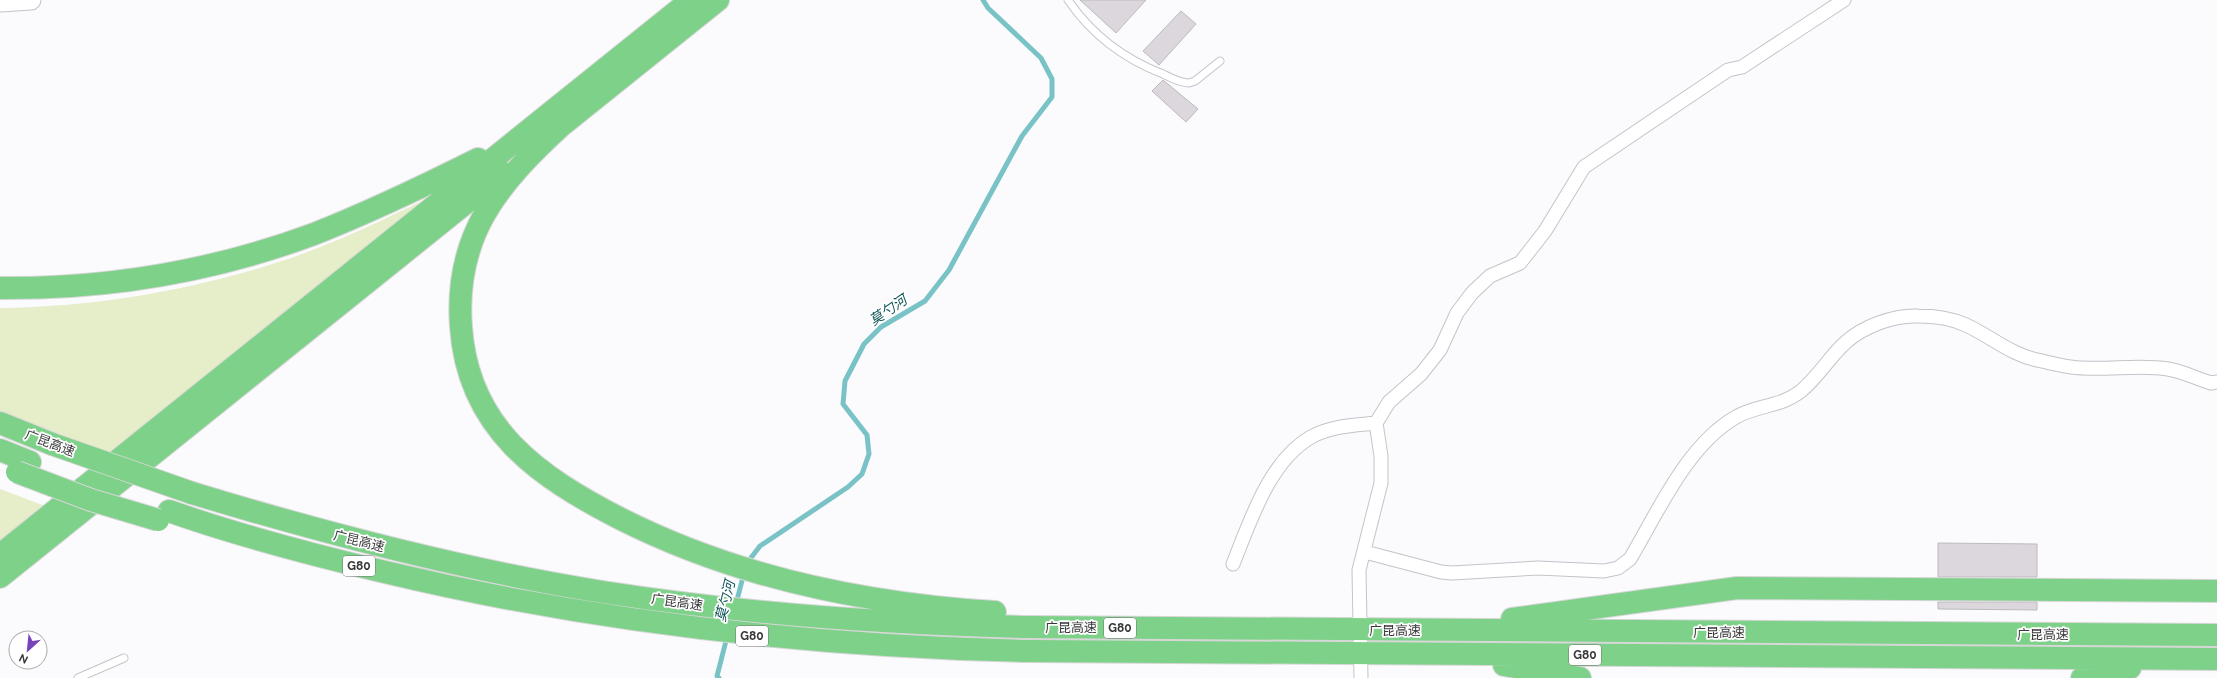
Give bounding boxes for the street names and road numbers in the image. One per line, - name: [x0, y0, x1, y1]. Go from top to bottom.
- street label: 广昆高速: [23, 427, 77, 459]
- street label: 广昆高速: [332, 527, 386, 555]
- road number: G80: [343, 556, 375, 576]
- street label: 广昆高速: [650, 591, 704, 613]
- road number: G80: [1104, 618, 1136, 638]
- street label: 广昆高速: [1045, 620, 1097, 635]
- street label: 广昆高速: [1369, 623, 1421, 638]
- street label: 广昆高速: [1693, 625, 1745, 640]
- road number: G80: [736, 626, 768, 646]
- street label: 广昆高速: [2017, 627, 2069, 642]
- road number: G80: [1569, 645, 1601, 665]

